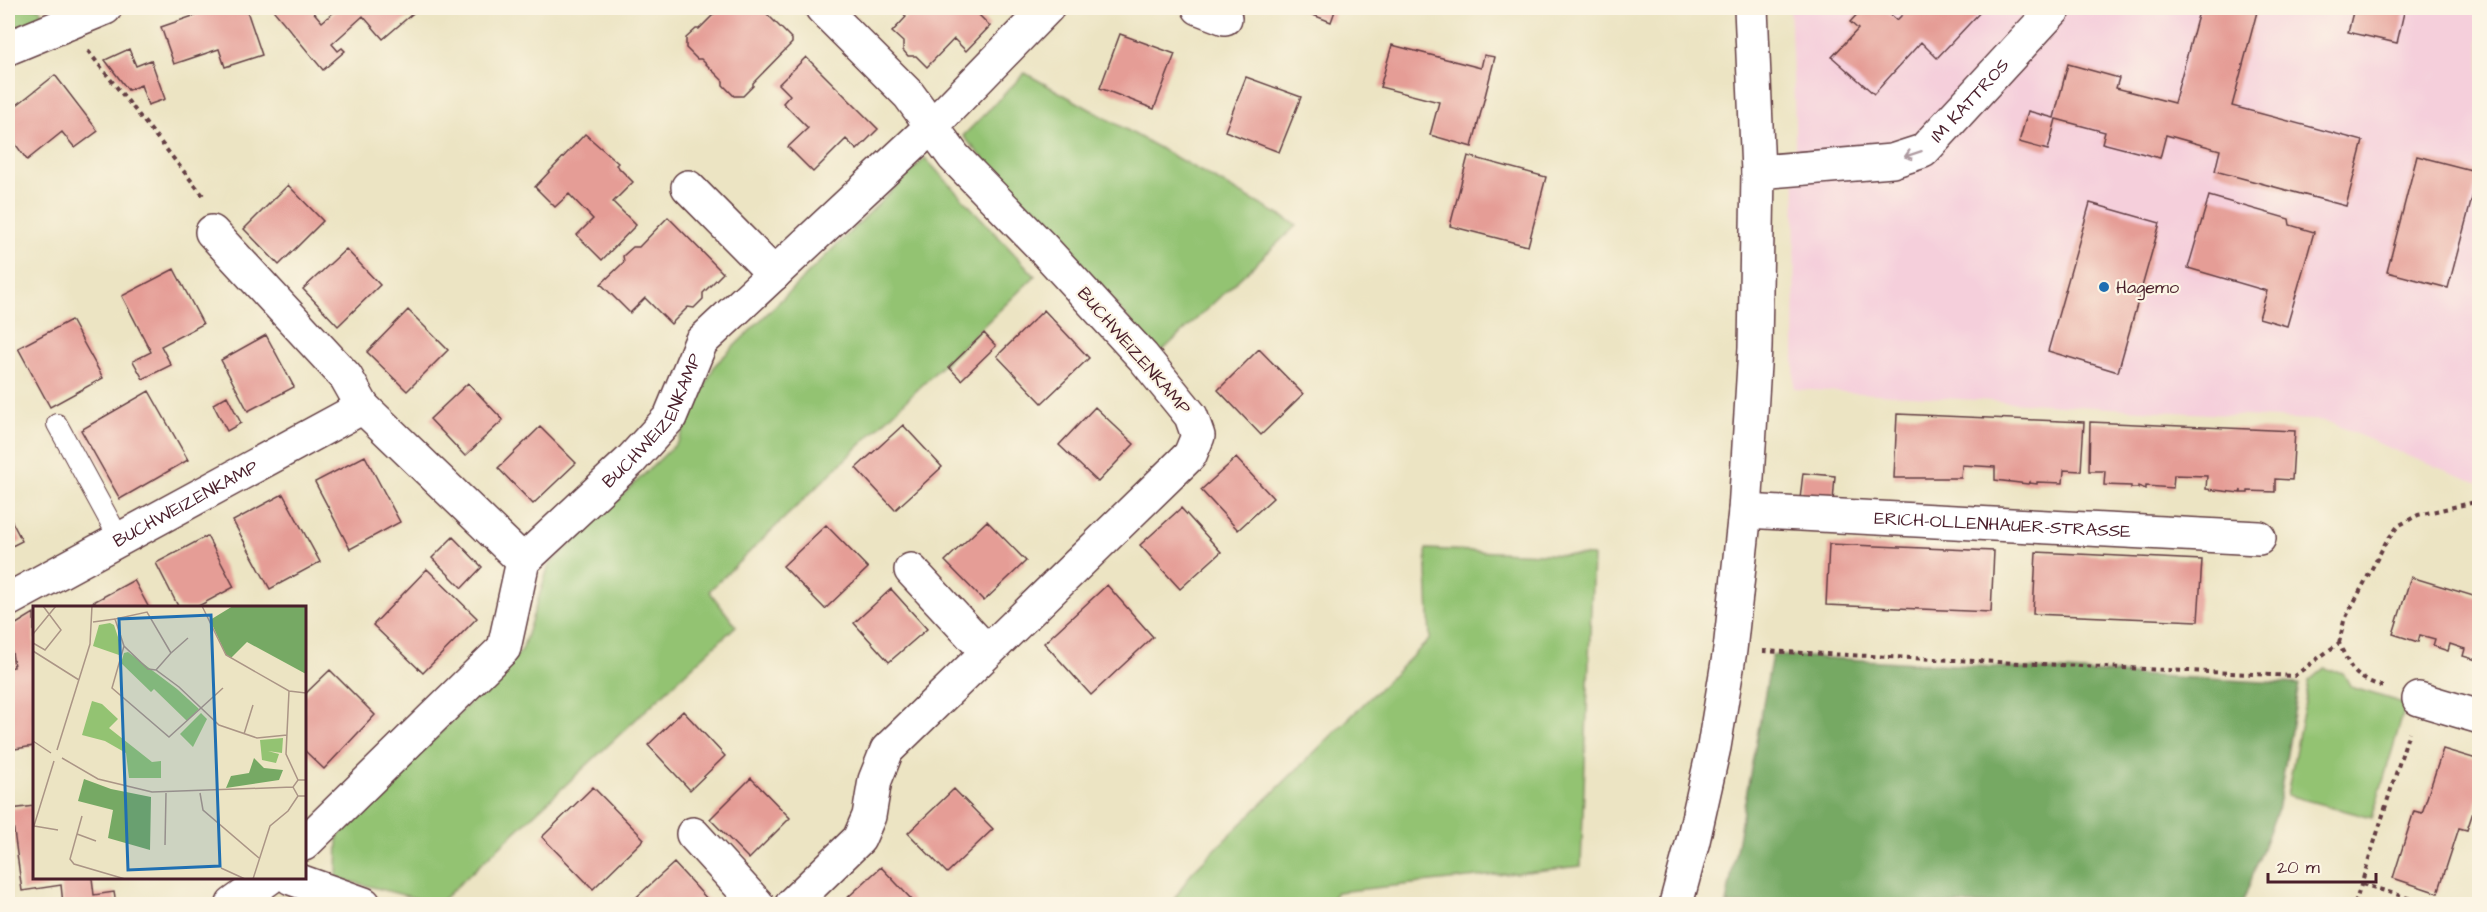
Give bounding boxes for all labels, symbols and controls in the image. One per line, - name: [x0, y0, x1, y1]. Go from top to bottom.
- street label: IM KATTROS: [1925, 53, 2015, 148]
- one-way arrow: [1904, 149, 1923, 160]
- place label: Hagemo: [2116, 275, 2179, 301]
- marker: Hagemo: [2097, 280, 2111, 294]
- street label: BUCHWEIZENKAMP: [1072, 282, 1197, 421]
- street label: BUCHWEIZENKAMP: [596, 349, 708, 494]
- street label: BUCHWEIZENKAMP: [108, 454, 263, 553]
- street label: ERICH-OLLENHAUER-STRASSE: [1874, 505, 2132, 544]
- inset map: [33, 606, 306, 879]
- scale bar: [2268, 846, 2376, 884]
- text: 20 m: [2277, 855, 2320, 880]

